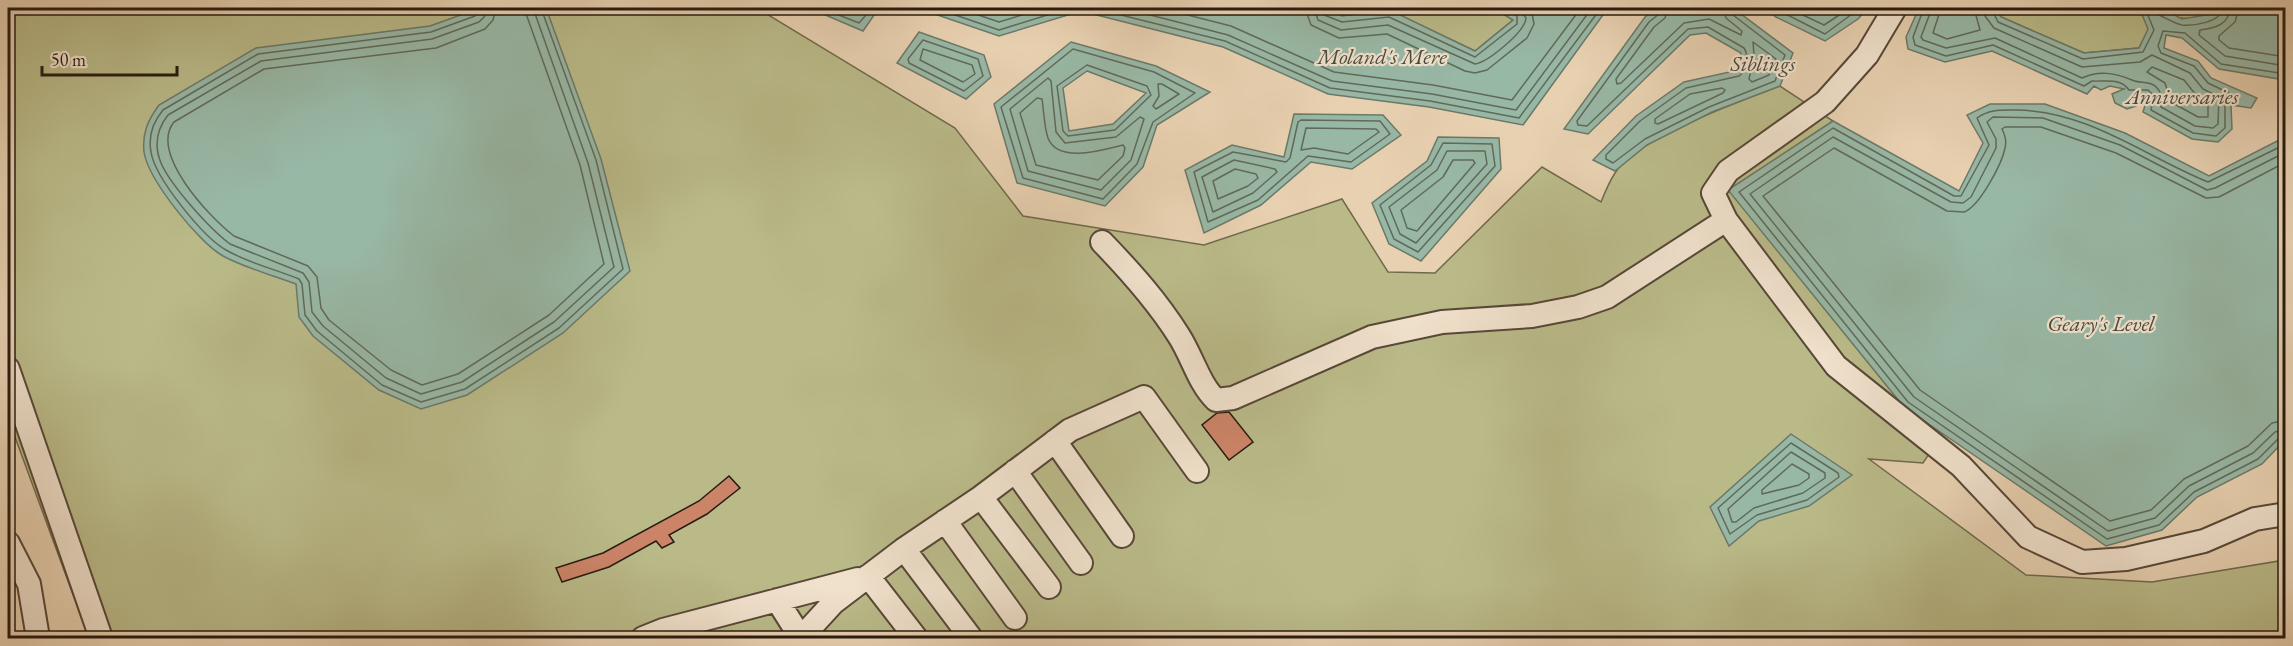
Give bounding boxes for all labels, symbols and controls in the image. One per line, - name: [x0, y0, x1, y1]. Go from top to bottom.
- scale bar: [42, 39, 177, 77]
- water label: Moland's Mere: [1315, 42, 1447, 71]
- text: 50 m: [51, 48, 86, 71]
- water label: Siblings: [1730, 49, 1796, 78]
- water label: Anniversaries: [2124, 82, 2239, 111]
- water label: Geary's Level: [2047, 309, 2156, 338]

